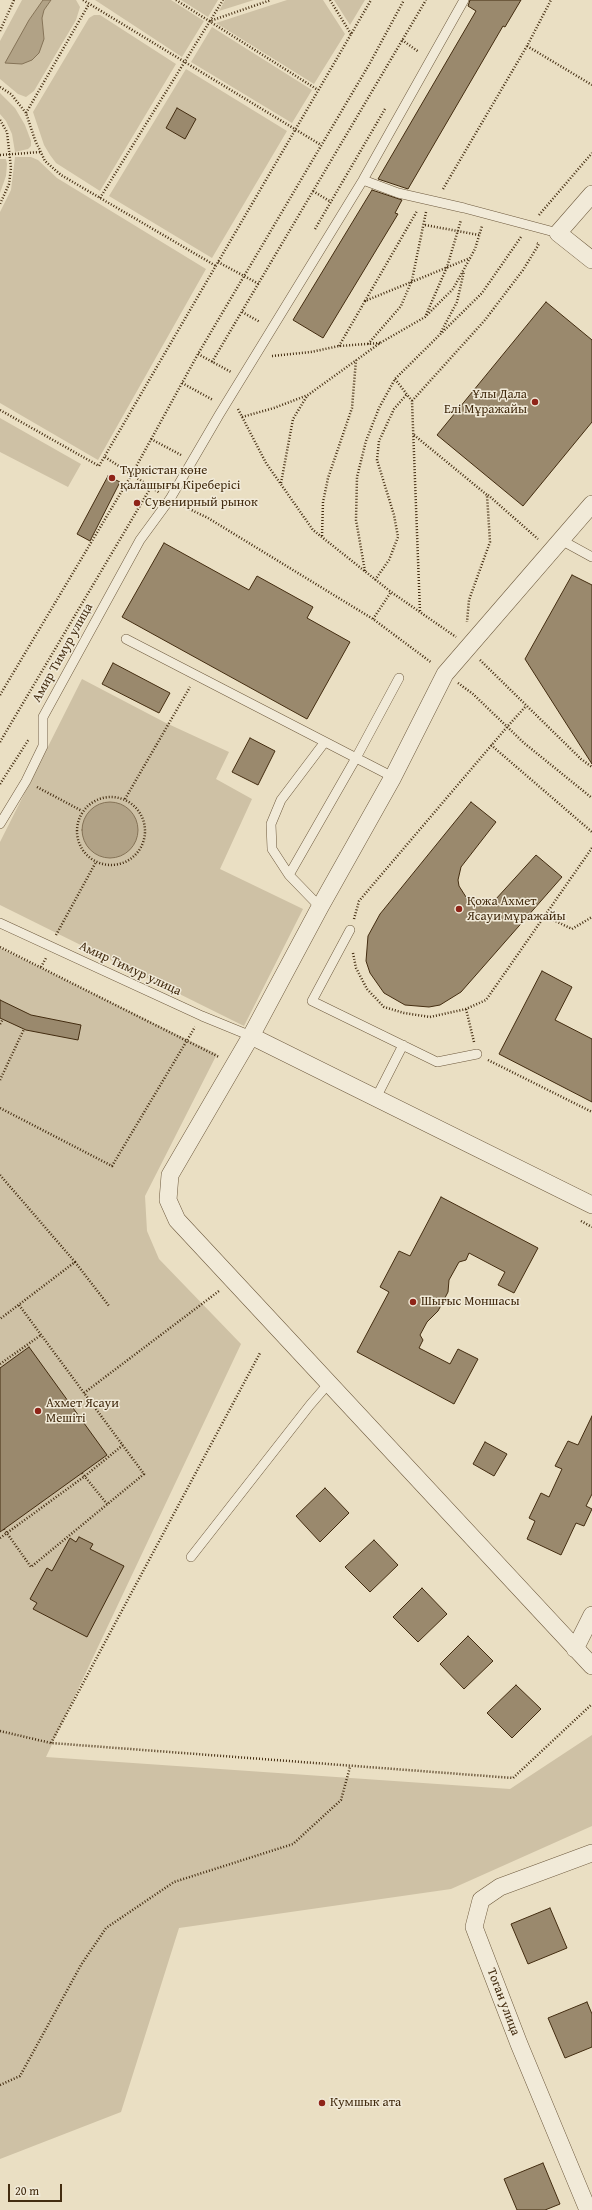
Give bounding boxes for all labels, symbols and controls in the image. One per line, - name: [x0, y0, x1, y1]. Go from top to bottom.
- place label: Ұлы Дала Елі Мұражайы: [444, 387, 527, 418]
- marker: Ұлы Дала Елі Мұражайы: [530, 397, 540, 407]
- place label: Түркістан көне қалашығы Кіреберісі: [120, 463, 240, 494]
- marker: Түркістан көне қалашығы Кіреберісі: [107, 473, 117, 483]
- place label: Сувенирный рынок: [145, 495, 258, 511]
- marker: Сувенирный рынок: [132, 498, 142, 508]
- street label: Амир Тимур улица: [29, 601, 97, 705]
- place label: Қожа Ахмет Ясауи мұражайы: [467, 894, 566, 925]
- marker: Қожа Ахмет Ясауи мұражайы: [454, 904, 464, 914]
- street label: Амир Тимур улица: [77, 939, 183, 999]
- place label: Шығыс Моншасы: [421, 1294, 519, 1310]
- marker: Шығыс Моншасы: [408, 1297, 418, 1307]
- place label: Ахмет Ясауи Мешіті: [46, 1396, 119, 1427]
- marker: Ахмет Ясауи Мешіті: [33, 1406, 43, 1416]
- street label: Тоган улица: [483, 1966, 523, 2038]
- place label: Кумшык ата: [330, 2095, 401, 2111]
- marker: Кумшык ата: [317, 2098, 327, 2108]
- scale bar: [10, 2176, 64, 2202]
- text: 20 m: [15, 2182, 39, 2199]

